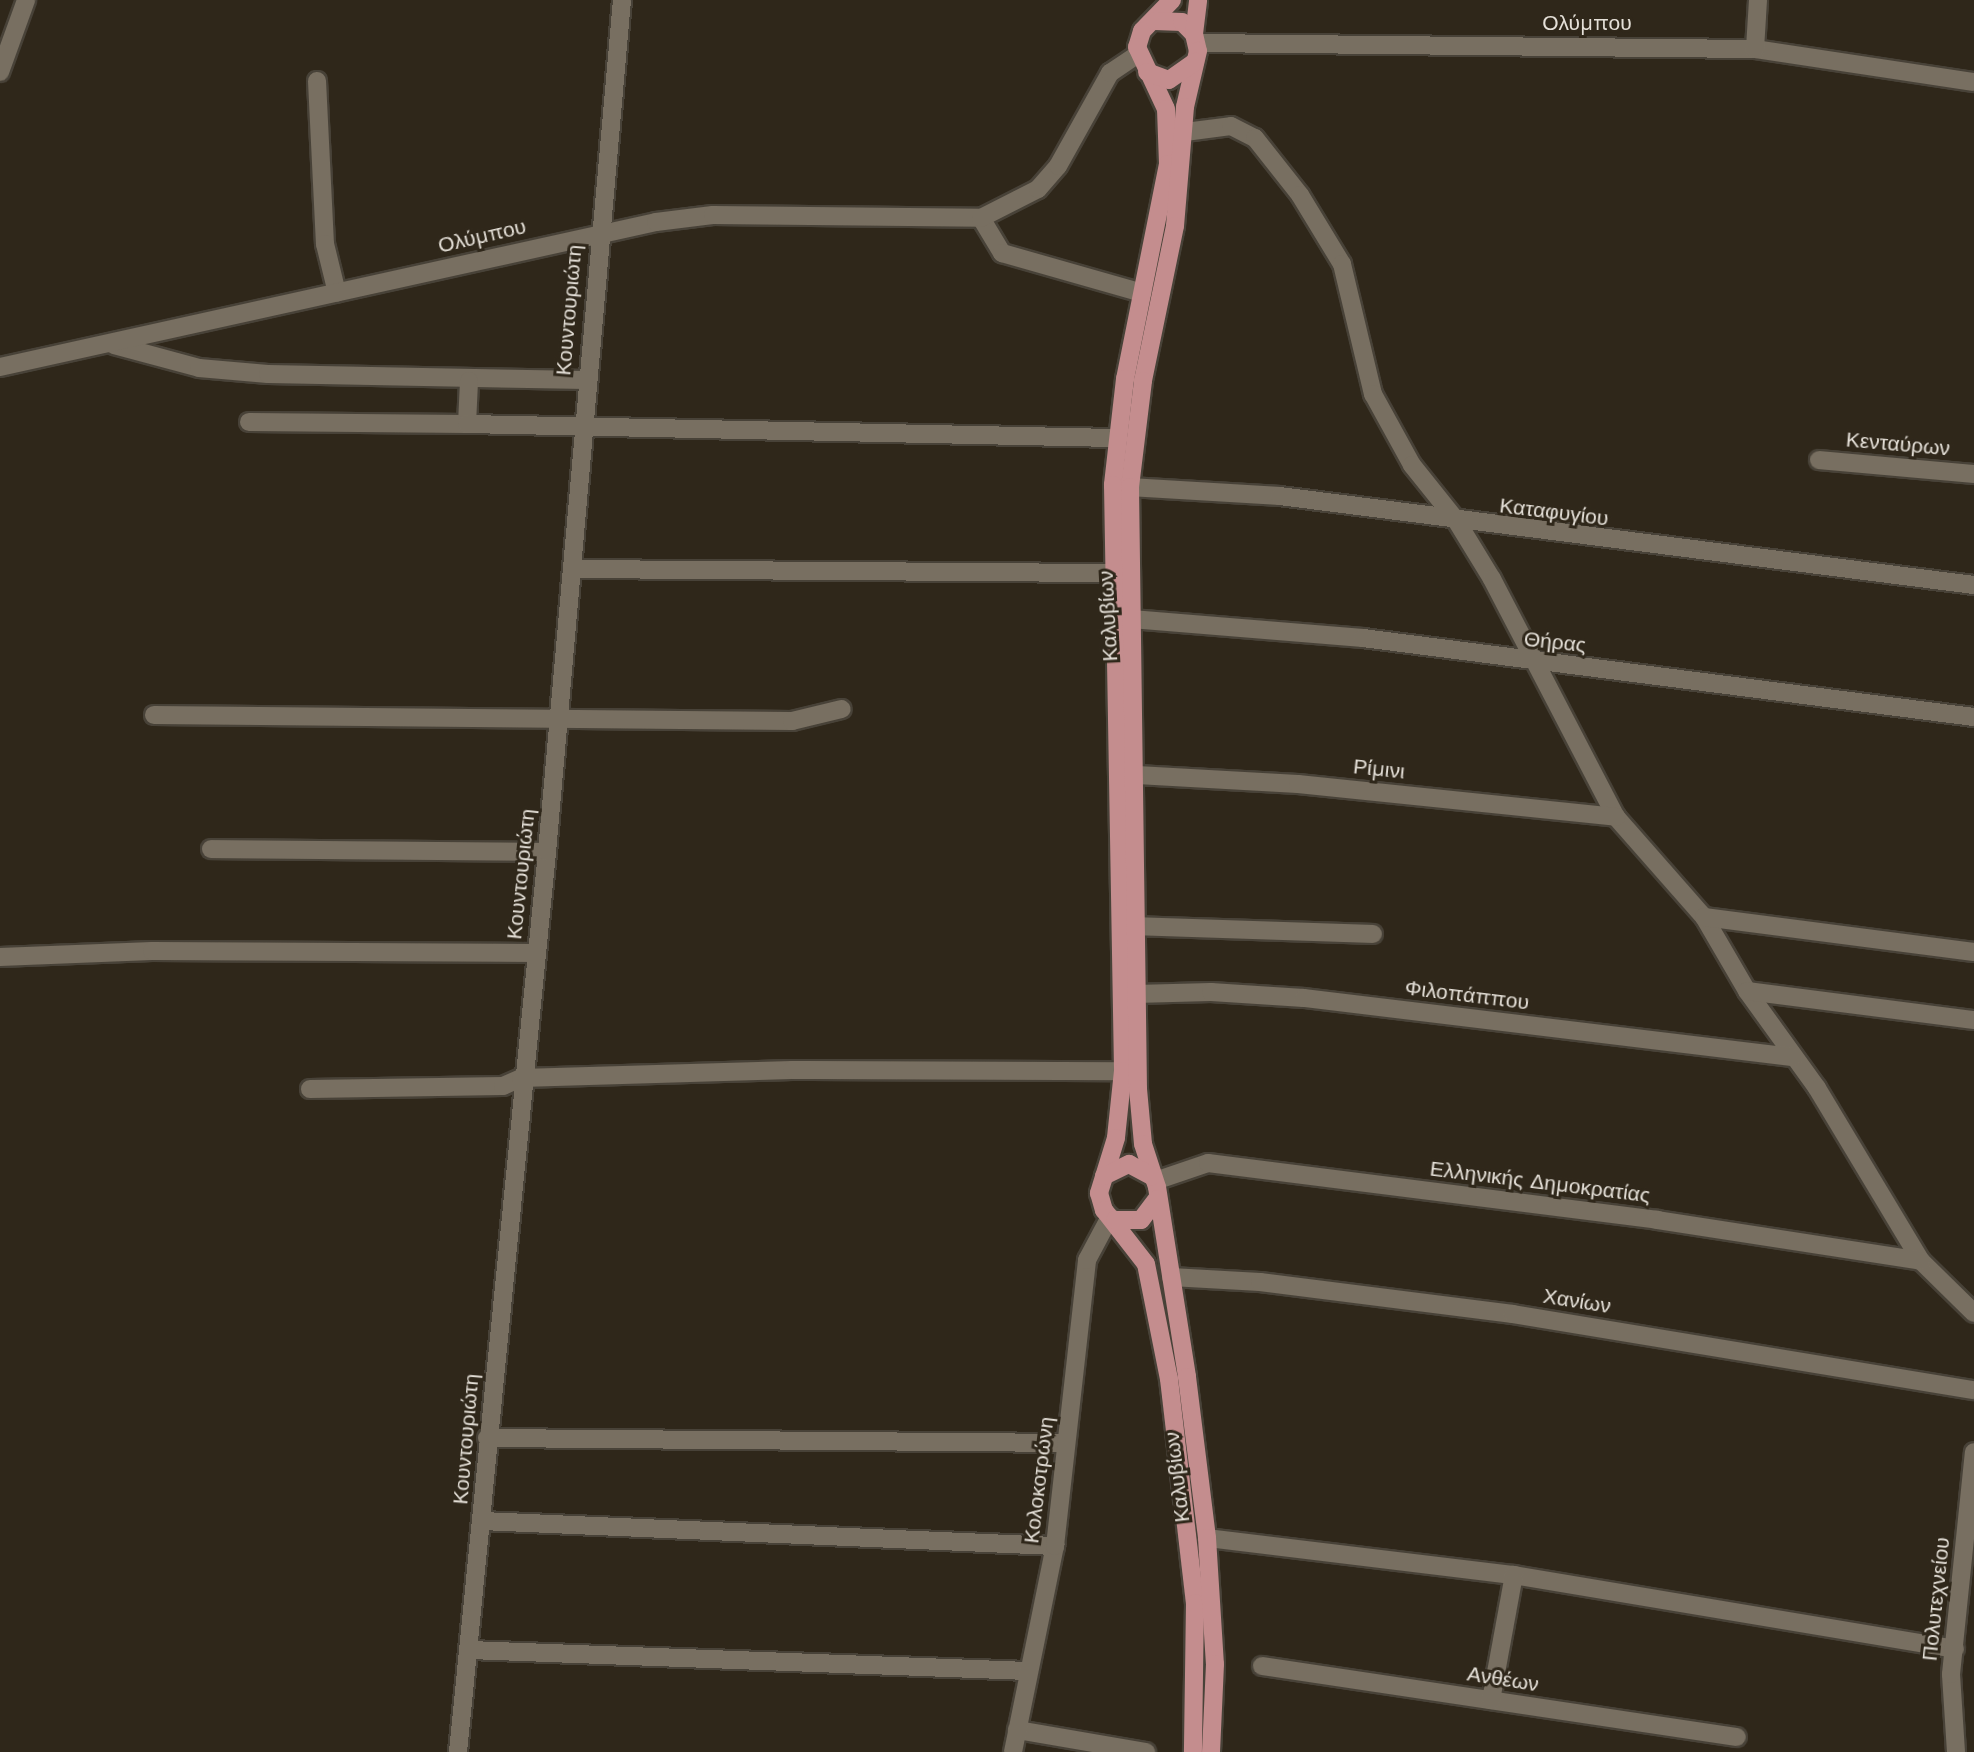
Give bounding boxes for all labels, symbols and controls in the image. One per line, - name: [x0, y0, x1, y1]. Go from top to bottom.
- street label: Ολύμπου: [1542, 10, 1632, 36]
- street label: Ολύμπου: [436, 214, 528, 258]
- street label: Κουντουριώτη: [551, 244, 587, 376]
- street label: Κενταύρων: [1845, 427, 1951, 461]
- street label: Καταφυγίου: [1498, 493, 1610, 531]
- street label: Καλυβίων: [1093, 570, 1123, 662]
- street label: Θήρας: [1523, 626, 1587, 658]
- street label: Ρίμινι: [1352, 754, 1406, 784]
- street label: Κουντουριώτη: [502, 807, 540, 941]
- street label: Φιλοπάππου: [1403, 975, 1531, 1015]
- street label: Ελληνικής Δημοκρατίας: [1429, 1156, 1651, 1208]
- street label: Χανίων: [1541, 1283, 1613, 1319]
- street label: Κουντουριώτη: [448, 1373, 484, 1505]
- street label: Κολοκοτρώνη: [1019, 1415, 1059, 1545]
- street label: Καλυβίων: [1159, 1430, 1195, 1524]
- street label: Πολυτεχνείου: [1917, 1536, 1955, 1662]
- street label: Ανθέων: [1465, 1661, 1541, 1697]

